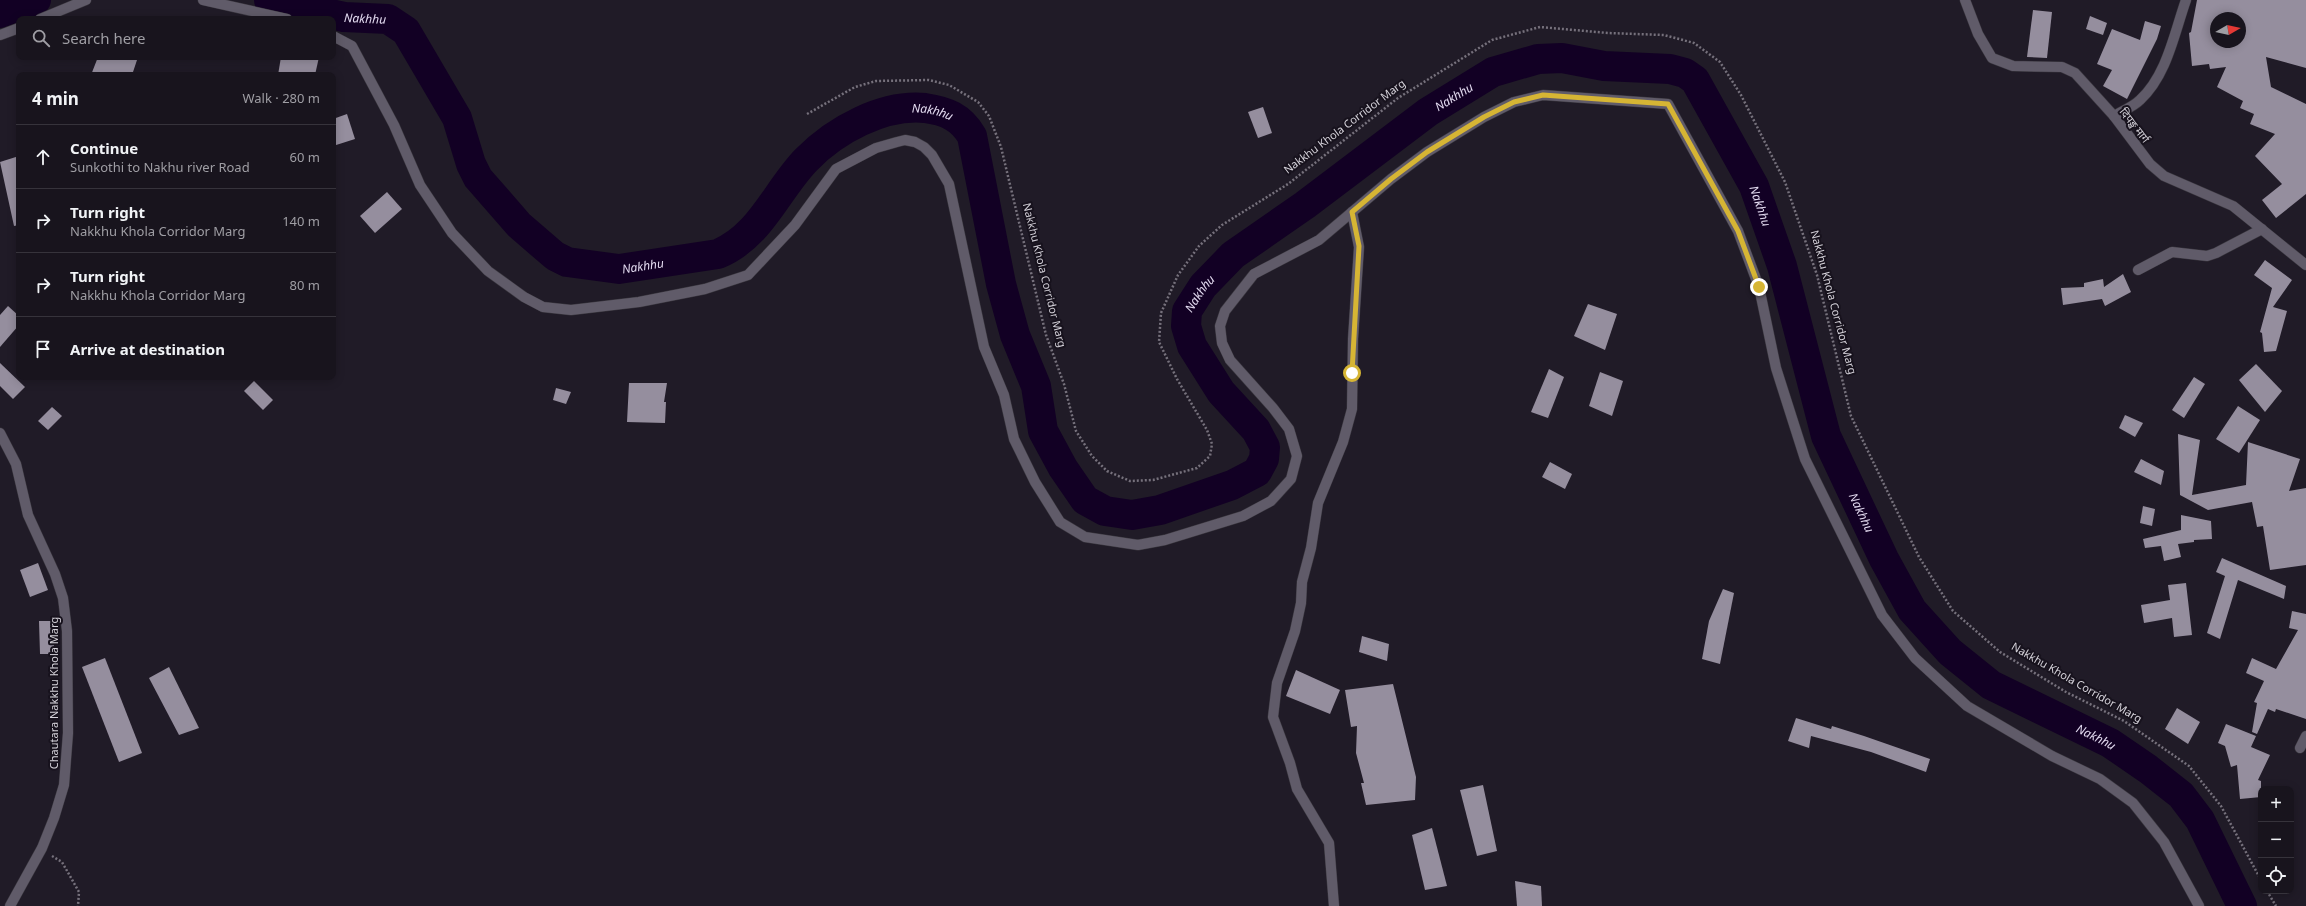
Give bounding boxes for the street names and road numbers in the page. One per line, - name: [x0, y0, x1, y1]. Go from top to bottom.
- street label: Nakkhu Khola Corridor Marg: [1280, 75, 1408, 177]
- street label: दिपङ्ख मार्ग: [2117, 104, 2154, 146]
- street label: Nakkhu Khola Corridor Marg: [1020, 201, 1070, 349]
- street label: Nakkhu Khola Corridor Marg: [1808, 228, 1860, 376]
- street label: Chautara Nakkhu Khola Marg: [46, 617, 61, 769]
- street label: Nakkhu Khola Corridor Marg: [2009, 638, 2145, 726]

